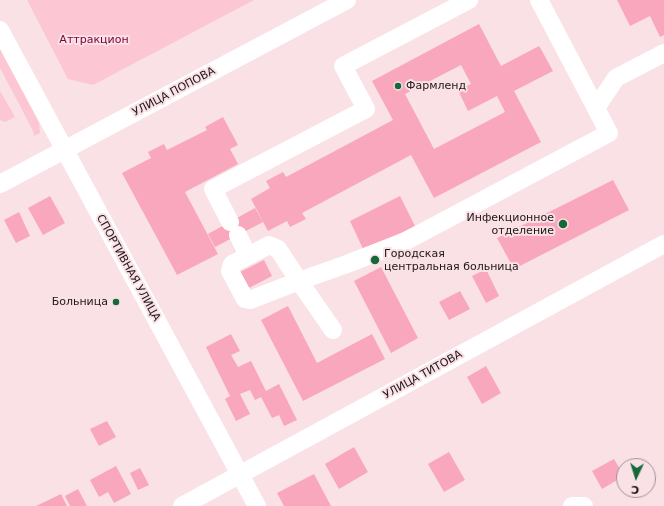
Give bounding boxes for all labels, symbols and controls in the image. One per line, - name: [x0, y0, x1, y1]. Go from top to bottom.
- park label: Аттракцион: [59, 33, 129, 47]
- street label: УЛИЦА ПОПОВА: [130, 65, 218, 119]
- place label: Фармленд: [406, 79, 466, 93]
- marker: Фармленд: [393, 81, 403, 91]
- place label: Инфекционное отделение: [467, 211, 554, 237]
- street label: СПОРТИВНАЯ УЛИЦА: [93, 212, 163, 324]
- marker: Инфекционное отделение: [557, 218, 569, 230]
- place label: Городская центральная больница: [384, 247, 519, 273]
- marker: Городская центральная больница: [369, 254, 381, 266]
- place label: Больница: [52, 295, 108, 309]
- marker: Больница: [111, 297, 121, 307]
- street label: УЛИЦА ТИТОВА: [381, 348, 465, 402]
- north arrow: [616, 458, 656, 498]
- text: С: [631, 483, 640, 496]

